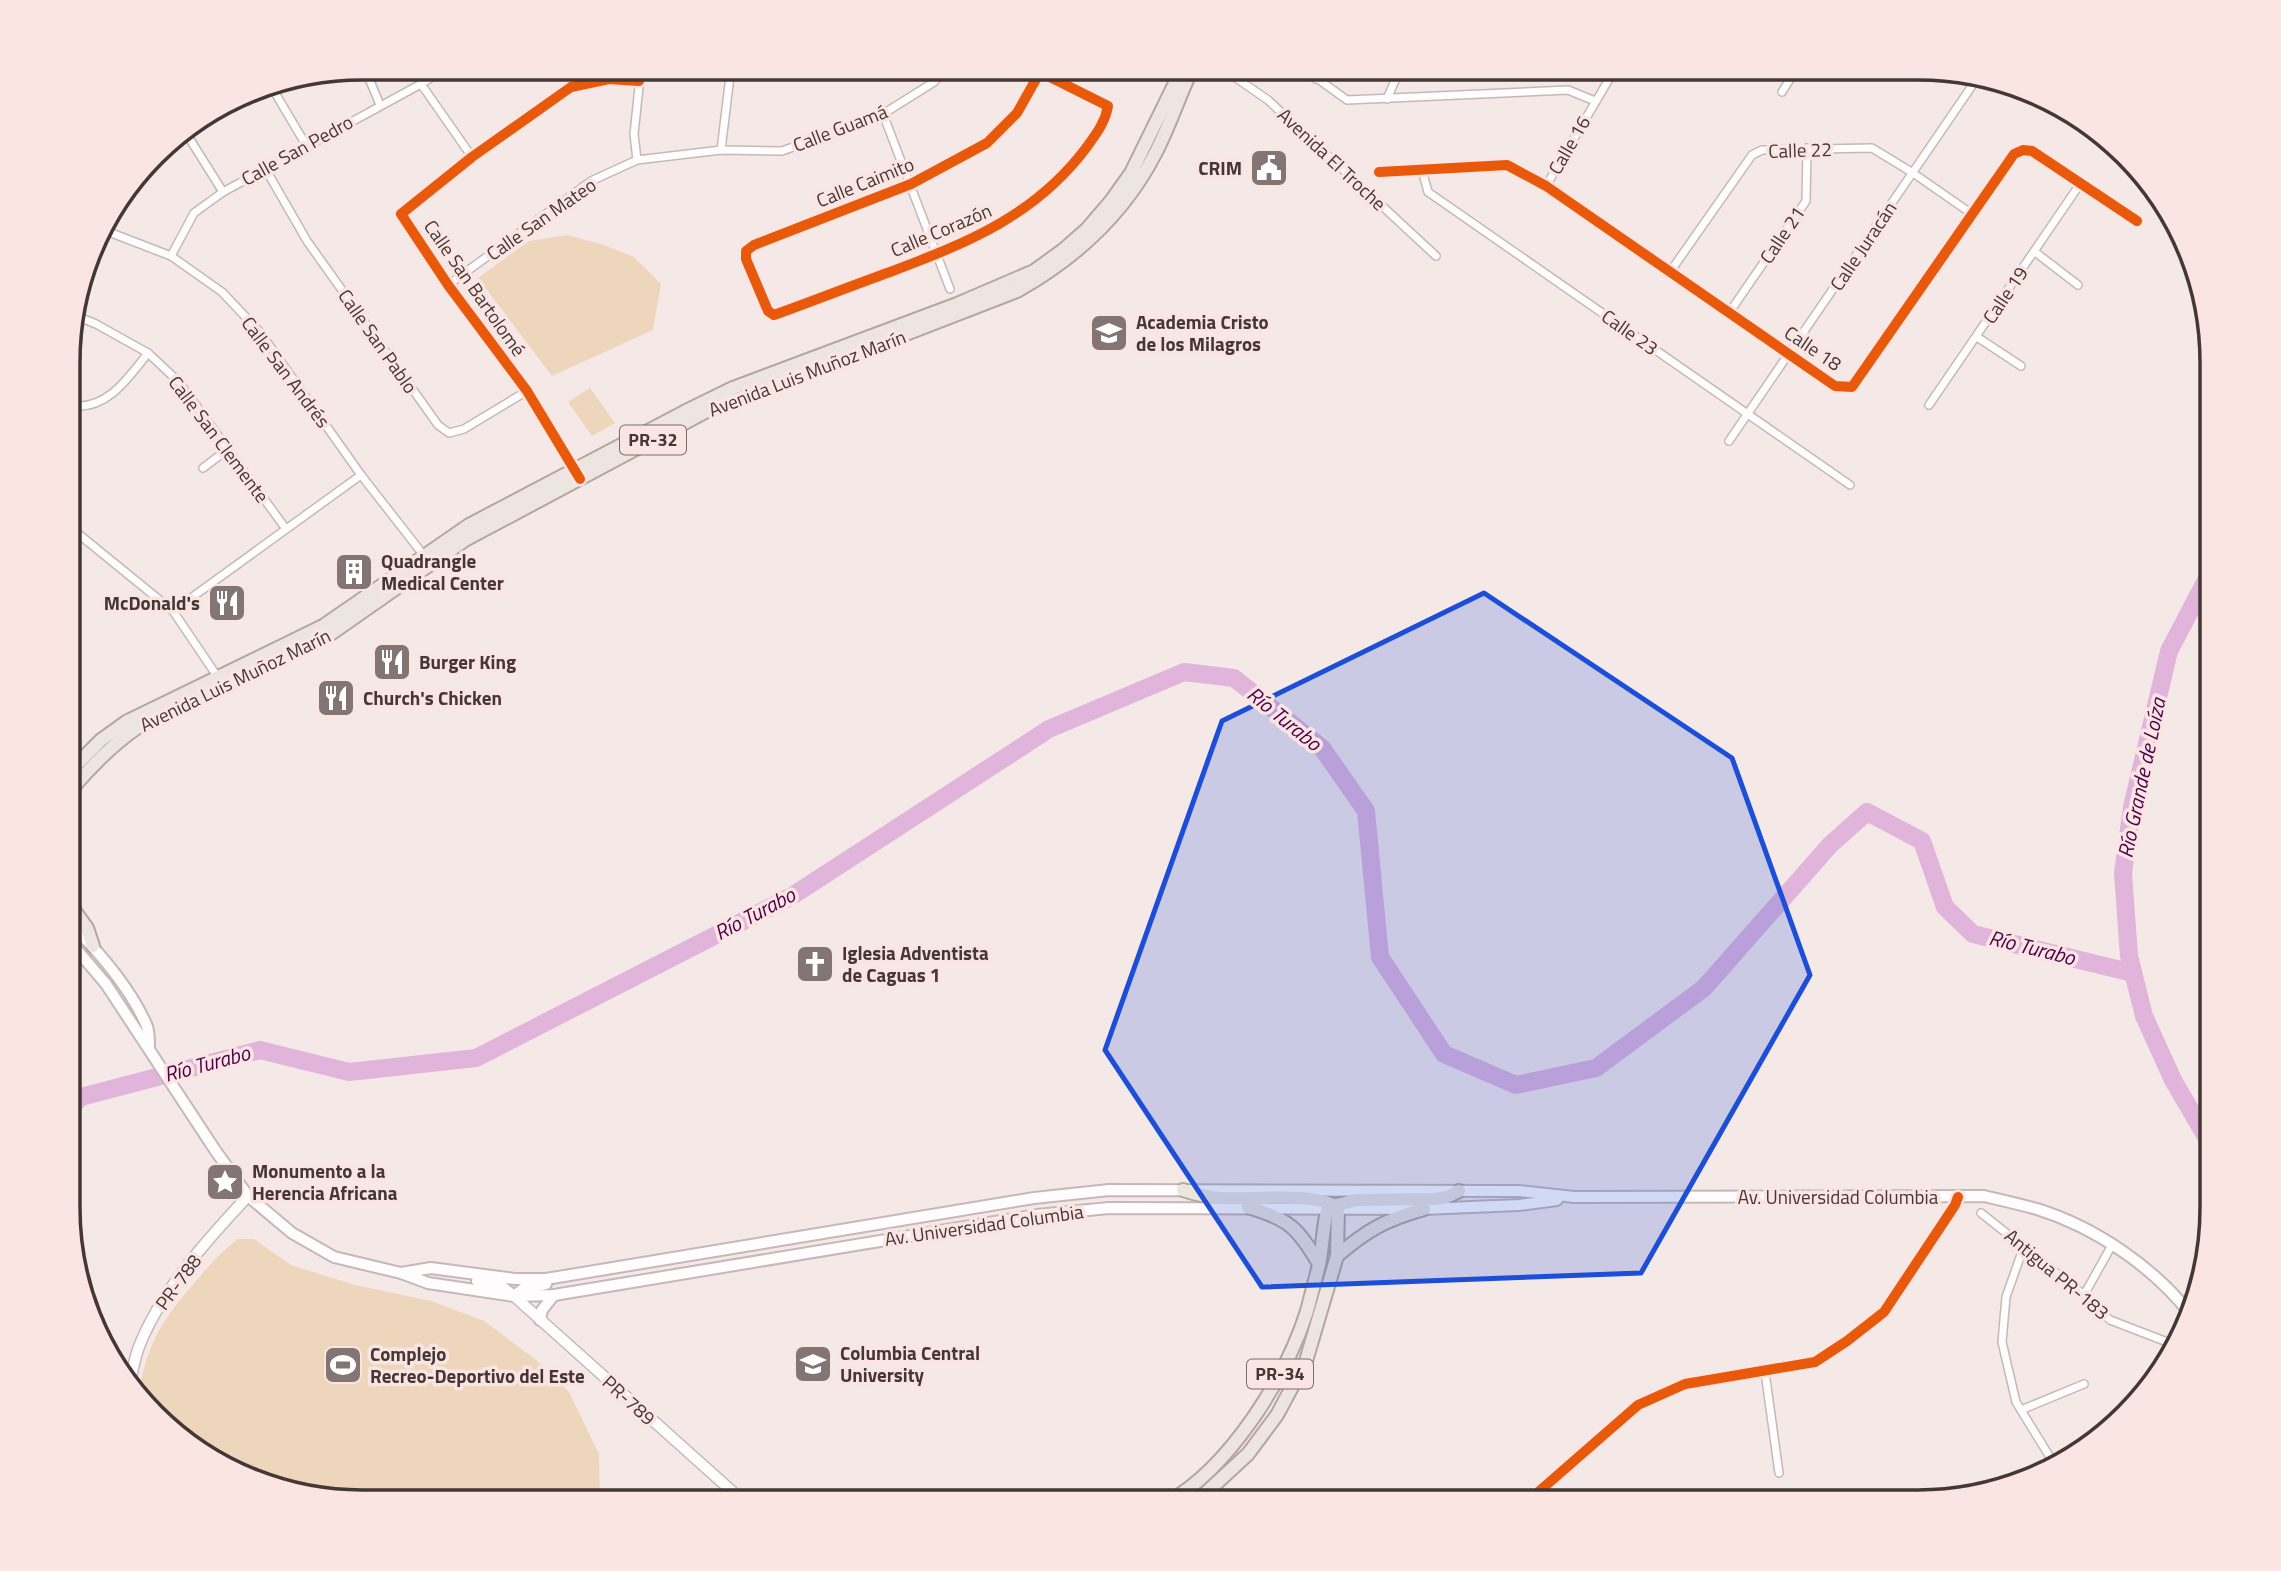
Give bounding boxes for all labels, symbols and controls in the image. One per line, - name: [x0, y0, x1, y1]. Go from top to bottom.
- street label: Calle Guamá: [788, 96, 892, 159]
- street label: Avenida El Troche: [1271, 100, 1393, 217]
- street label: Calle San Pedro: [236, 107, 358, 192]
- street label: Calle 16: [1540, 110, 1597, 180]
- street label: Calle 22: [1768, 134, 1832, 165]
- public building icon: CRIM: [1248, 147, 1290, 189]
- street label: Calle Caimito: [812, 149, 918, 214]
- place label: CRIM: [1198, 153, 1242, 182]
- street label: Calle San Mateo: [480, 170, 602, 267]
- street label: Calle Corazón: [886, 195, 996, 264]
- street label: Calle Juracán: [1822, 195, 1903, 296]
- street label: Calle 21: [1752, 200, 1811, 269]
- street label: Calle San Bartolomé: [417, 213, 533, 362]
- street label: Calle 19: [1975, 260, 2034, 329]
- street label: Calle San Pablo: [332, 283, 425, 399]
- street label: Calle 23: [1596, 301, 1665, 362]
- place label: Academia Cristo de los Milagros: [1136, 307, 1269, 358]
- street label: Calle San Andrés: [235, 310, 338, 434]
- school or university icon: Academia Cristo de los Milagros: [1088, 312, 1130, 354]
- street label: Calle 18: [1779, 318, 1848, 378]
- street label: Avenida Luis Muñoz Marín: [704, 321, 910, 424]
- street label: Calle San Clemente: [162, 369, 277, 508]
- road number: PR-32: [620, 426, 686, 454]
- place label: Quadrangle Medical Center: [381, 546, 504, 597]
- building icon: Quadrangle Medical Center: [333, 551, 375, 593]
- restaurant icon: McDonald's: [206, 582, 248, 624]
- place label: McDonald's: [104, 588, 200, 617]
- street label: Avenida Luis Muñoz Marín: [134, 621, 335, 738]
- restaurant icon: Burger King: [371, 641, 413, 683]
- place label: Burger King: [419, 647, 516, 676]
- restaurant icon: Church's Chicken: [315, 677, 357, 719]
- water label: Río Turabo: [1240, 678, 1329, 759]
- place label: Church's Chicken: [363, 683, 502, 712]
- water label: Río Grande de Loíza: [2108, 693, 2174, 861]
- water label: Río Turabo: [708, 878, 801, 948]
- water label: Río Turabo: [1986, 921, 2079, 973]
- place label: Iglesia Adventista de Caguas 1: [842, 938, 989, 989]
- church icon: Iglesia Adventista de Caguas 1: [794, 943, 836, 985]
- water label: Río Turabo: [160, 1036, 254, 1090]
- place label: Monumento a la Herencia Africana: [252, 1156, 398, 1207]
- place icon: Monumento a la Herencia Africana: [204, 1161, 246, 1203]
- street label: Av. Universidad Columbia: [1738, 1182, 1939, 1211]
- street label: Av. Universidad Columbia: [883, 1196, 1086, 1253]
- street label: Antigua PR-183: [1999, 1221, 2116, 1326]
- street label: PR-788: [147, 1247, 208, 1316]
- place label: Columbia Central University: [840, 1338, 980, 1389]
- place label: Complejo Recreo-Deportivo del Este: [370, 1339, 585, 1390]
- school or university icon: Columbia Central University: [792, 1343, 834, 1385]
- sports icon: Complejo Recreo-Deportivo del Este: [322, 1344, 364, 1386]
- road number: PR-34: [1247, 1359, 1313, 1388]
- street label: PR-789: [596, 1368, 662, 1431]

